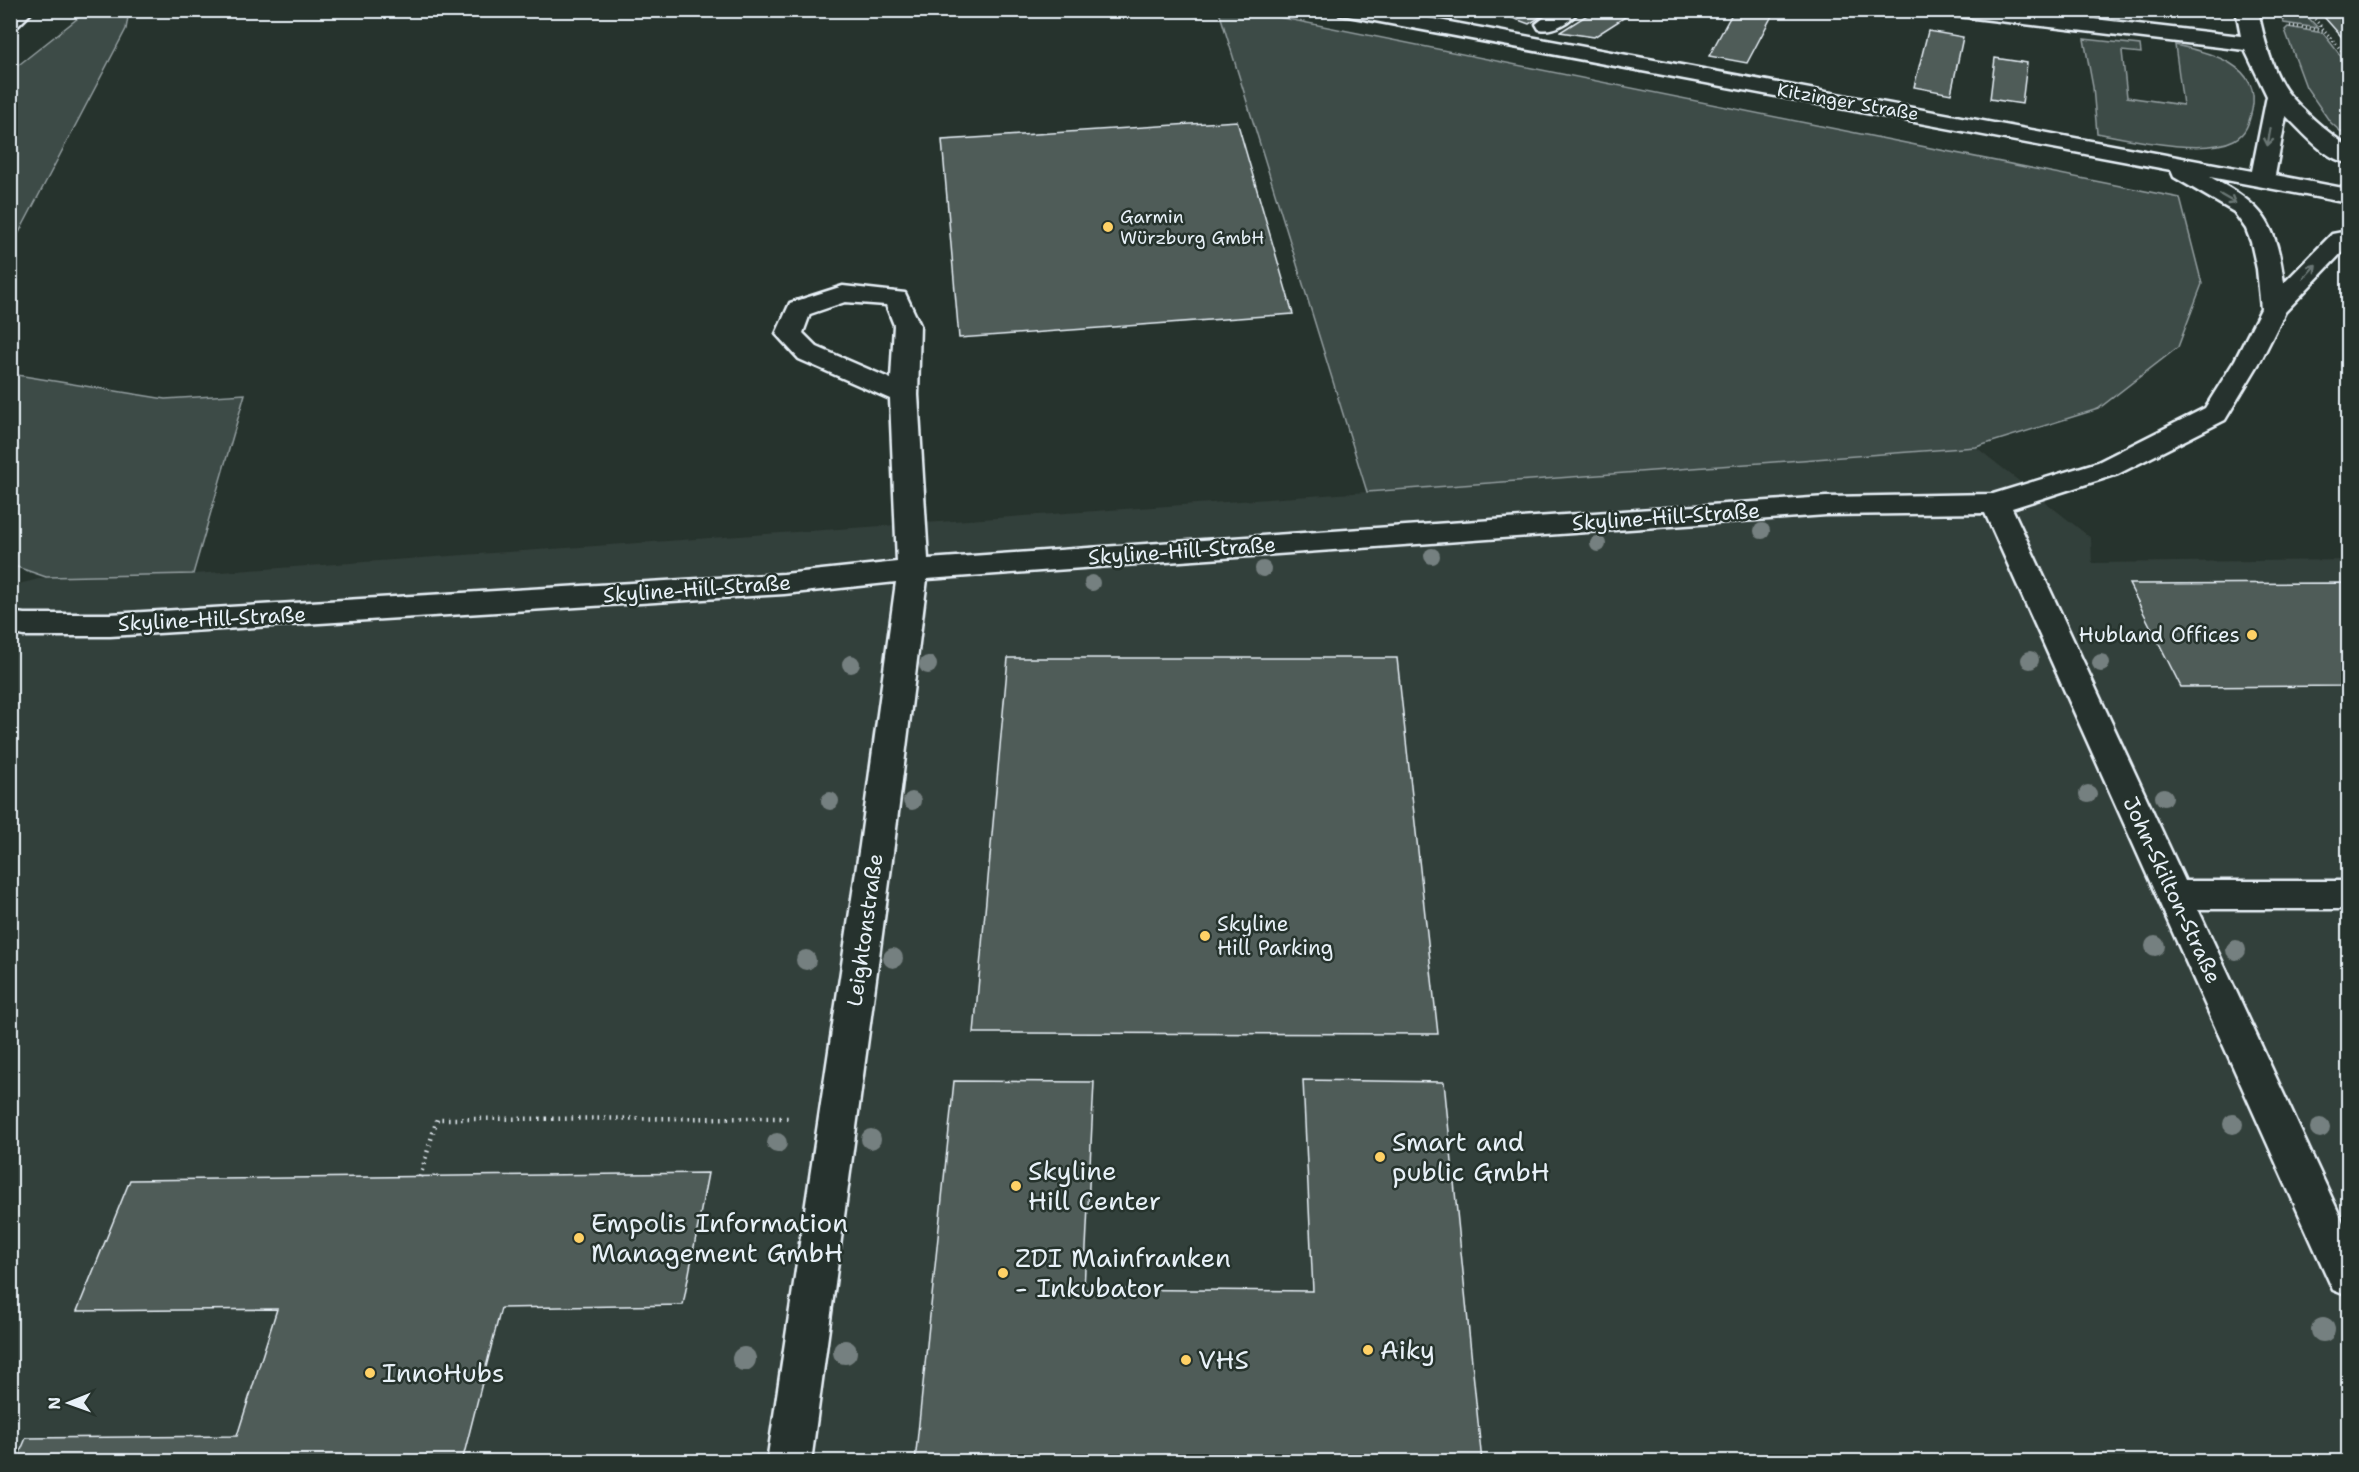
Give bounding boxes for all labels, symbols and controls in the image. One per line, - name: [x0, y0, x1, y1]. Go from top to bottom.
- street label: Kitzinger Straße: [1775, 78, 1921, 126]
- one-way arrow: [2263, 127, 2274, 146]
- one-way arrow: [2219, 193, 2236, 205]
- place label: Garmin Würzburg GmbH: [1120, 205, 1265, 250]
- marker: Garmin Würzburg GmbH: [1101, 220, 1115, 234]
- one-way arrow: [2302, 263, 2317, 278]
- street label: Skyline-Hill-Straße: [1571, 496, 1761, 538]
- street label: Skyline-Hill-Straße: [1087, 530, 1277, 572]
- street label: Skyline-Hill-Straße: [602, 568, 792, 610]
- street label: Skyline-Hill-Straße: [117, 600, 307, 638]
- place label: Hubland Offices: [2079, 621, 2240, 649]
- marker: Hubland Offices: [2245, 628, 2259, 642]
- street label: John-Skilton-Straße: [2116, 792, 2228, 988]
- street label: Leightonstraße: [840, 852, 890, 1008]
- place label: Skyline Hill Parking: [1217, 910, 1333, 962]
- marker: Skyline Hill Parking: [1198, 929, 1212, 943]
- place label: Smart and public GmbH: [1392, 1124, 1550, 1189]
- marker: Smart and public GmbH: [1373, 1150, 1387, 1164]
- place label: Skyline Hill Center: [1028, 1153, 1161, 1218]
- marker: Skyline Hill Center: [1009, 1179, 1023, 1193]
- place label: Empolis Information Management GmbH: [591, 1205, 848, 1270]
- marker: Empolis Information Management GmbH: [572, 1231, 586, 1245]
- place label: ZDI Mainfranken - Inkubator: [1015, 1240, 1231, 1305]
- marker: ZDI Mainfranken - Inkubator: [996, 1266, 1010, 1280]
- place label: Aiky: [1380, 1332, 1435, 1367]
- place label: VHS: [1198, 1342, 1249, 1377]
- marker: Aiky: [1361, 1343, 1375, 1357]
- marker: VHS: [1179, 1353, 1193, 1367]
- place label: InnoHubs: [382, 1355, 505, 1390]
- marker: InnoHubs: [363, 1366, 377, 1380]
- north arrow: [39, 1373, 99, 1433]
- text: N: [44, 1397, 65, 1410]

